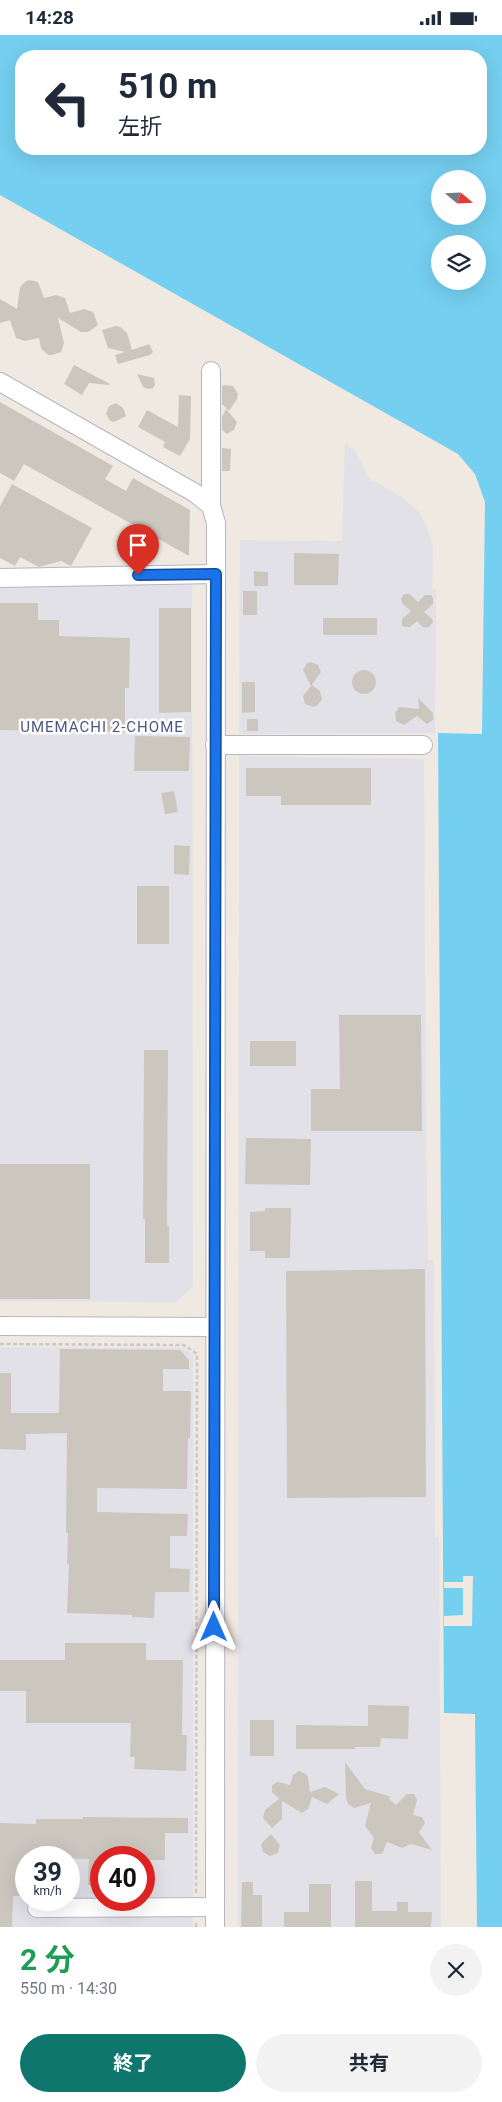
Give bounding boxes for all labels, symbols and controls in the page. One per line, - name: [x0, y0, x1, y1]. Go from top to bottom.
- text: 14:28: [25, 6, 74, 29]
- text: 510 m: [118, 66, 217, 107]
- icon: left: [35, 70, 100, 135]
- text: 左折: [118, 114, 162, 139]
- north arrow: [431, 170, 486, 225]
- map controls: [431, 170, 486, 290]
- button: layers: [431, 235, 486, 290]
- pin: [117, 524, 159, 575]
- icon: arrive: [124, 531, 152, 559]
- district label: UMEMACHI 2-CHOME: [20, 718, 184, 736]
- position arrow: [187, 1600, 239, 1652]
- speed limit sign: 40: [90, 1846, 155, 1911]
- text: 39: [33, 1858, 62, 1887]
- text: km/h: [33, 1884, 62, 1898]
- text: 2 分: [20, 1942, 75, 1977]
- button: close: [430, 1944, 482, 1996]
- text: 550 m · 14:30: [20, 1979, 117, 1998]
- button: 終了: [20, 2034, 246, 2092]
- button: 共有: [256, 2034, 482, 2092]

